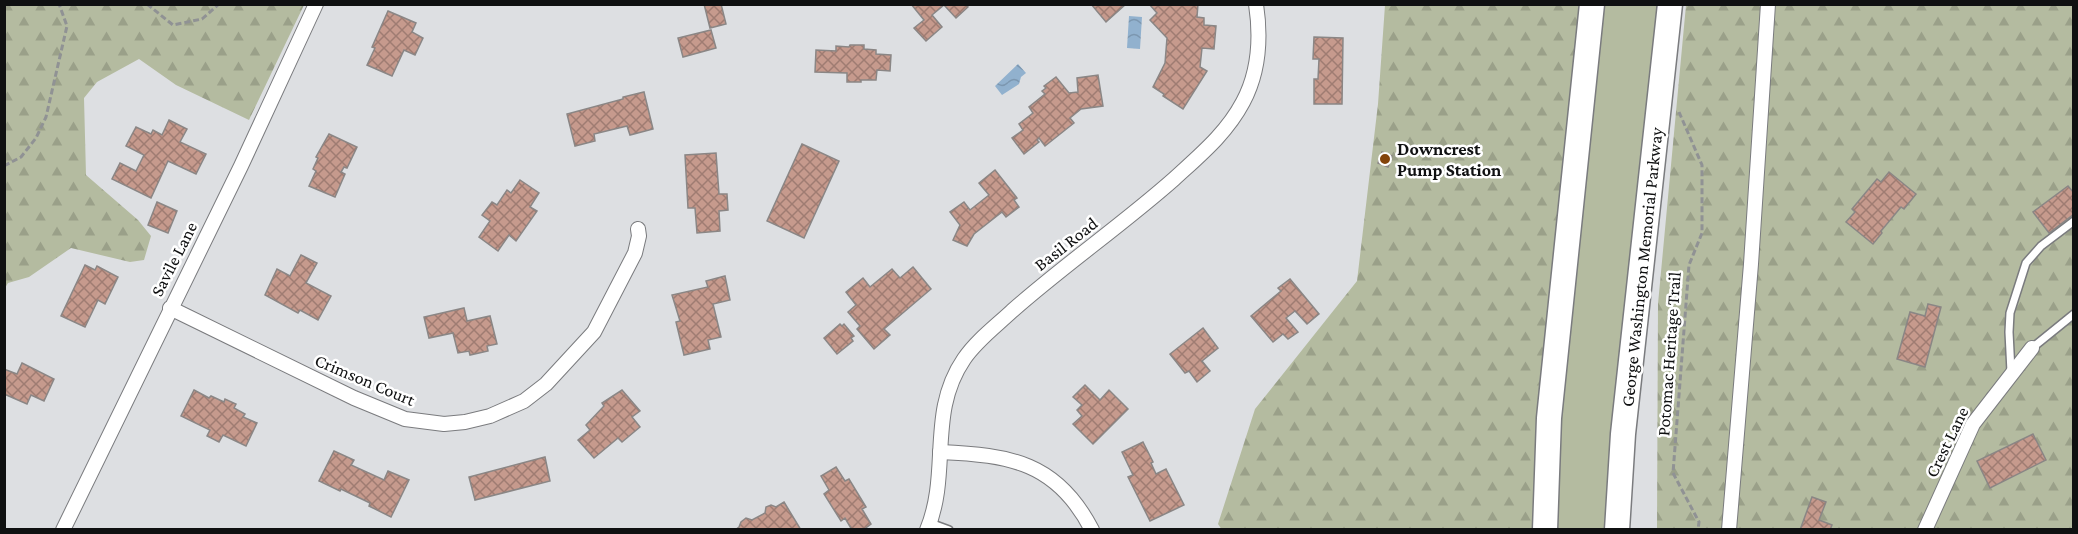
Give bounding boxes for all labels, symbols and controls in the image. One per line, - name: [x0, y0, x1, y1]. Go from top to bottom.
- street label: George Washington Memorial Parkway: [1617, 126, 1667, 408]
- place label: Downcrest Pump Station: [1397, 139, 1502, 180]
- marker: Downcrest Pump Station: [1378, 152, 1392, 166]
- street label: Basil Road: [1030, 213, 1102, 275]
- street label: Savile Lane: [147, 218, 201, 299]
- street label: Potomac Heritage Trail: [1653, 271, 1685, 437]
- street label: Crimson Court: [312, 350, 419, 410]
- street label: Crest Lane: [1921, 403, 1973, 480]

